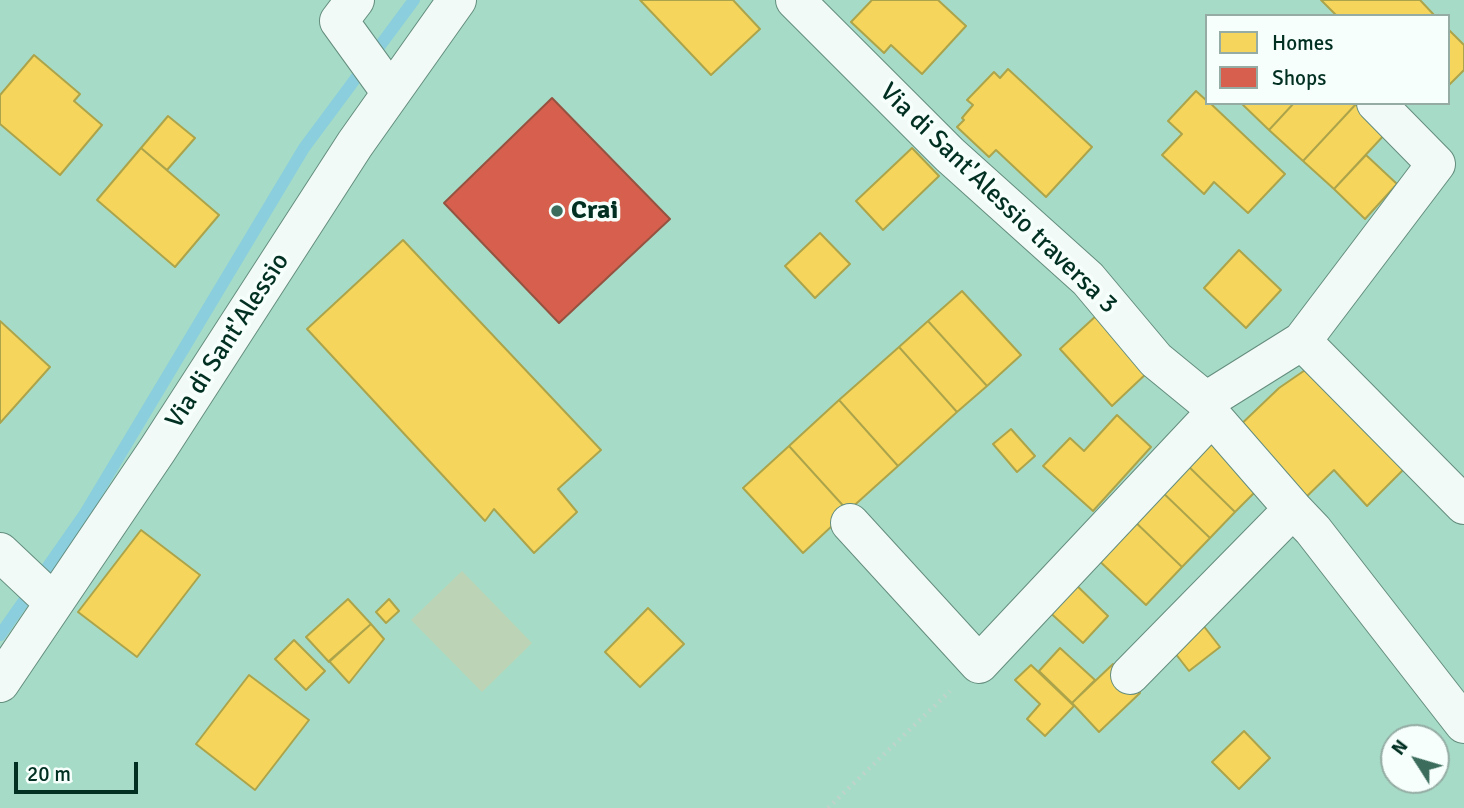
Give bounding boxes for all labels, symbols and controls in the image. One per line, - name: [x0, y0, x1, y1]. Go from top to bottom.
- legend: [1205, 14, 1450, 105]
- text: Homes: [1272, 30, 1334, 56]
- text: Shops: [1272, 65, 1326, 91]
- street label: Via di Sant'Alessio traversa 3: [873, 77, 1123, 321]
- place label: Crai: [571, 195, 618, 227]
- marker: Crai: [549, 203, 565, 219]
- street label: Via di Sant'Alessio: [160, 247, 296, 435]
- north arrow: [1380, 724, 1450, 794]
- text: N: [1386, 735, 1413, 760]
- scale bar: [18, 748, 142, 792]
- text: 20 m: [27, 761, 71, 787]

